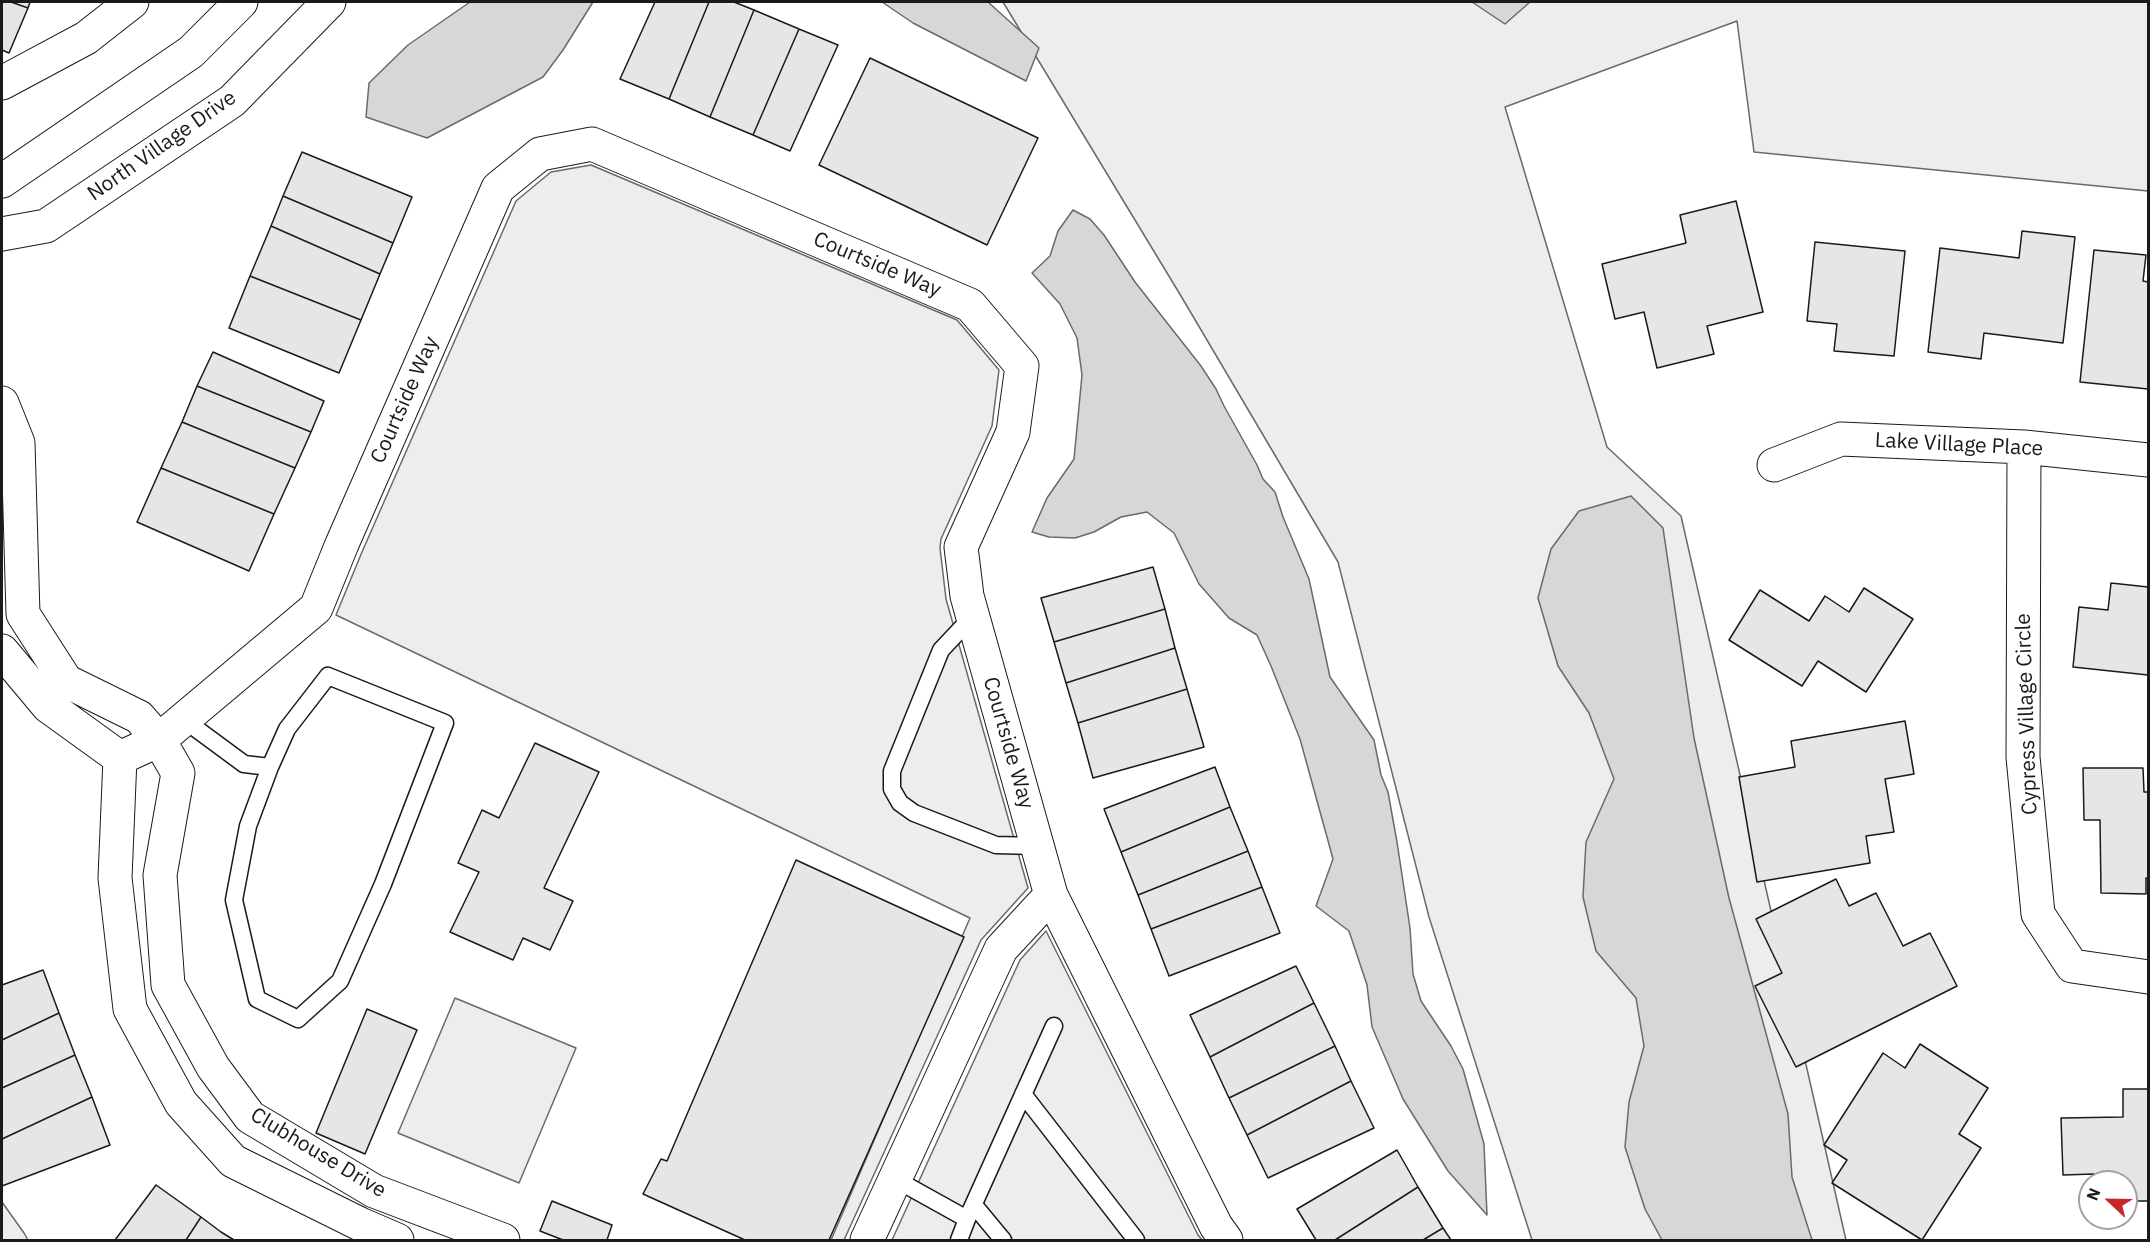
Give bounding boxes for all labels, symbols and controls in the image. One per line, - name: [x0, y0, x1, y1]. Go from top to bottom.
- street label: North Village Drive: [83, 85, 241, 207]
- street label: Courtside Way: [809, 227, 945, 303]
- street label: Courtside Way: [366, 333, 444, 467]
- street label: Lake Village Place: [1874, 428, 2044, 462]
- street label: Cypress Village Circle: [2011, 613, 2043, 815]
- street label: Courtside Way: [977, 674, 1039, 812]
- street label: Clubhouse Drive: [246, 1103, 390, 1203]
- north arrow: [2078, 1170, 2138, 1230]
- text: N: [2082, 1185, 2105, 1203]

